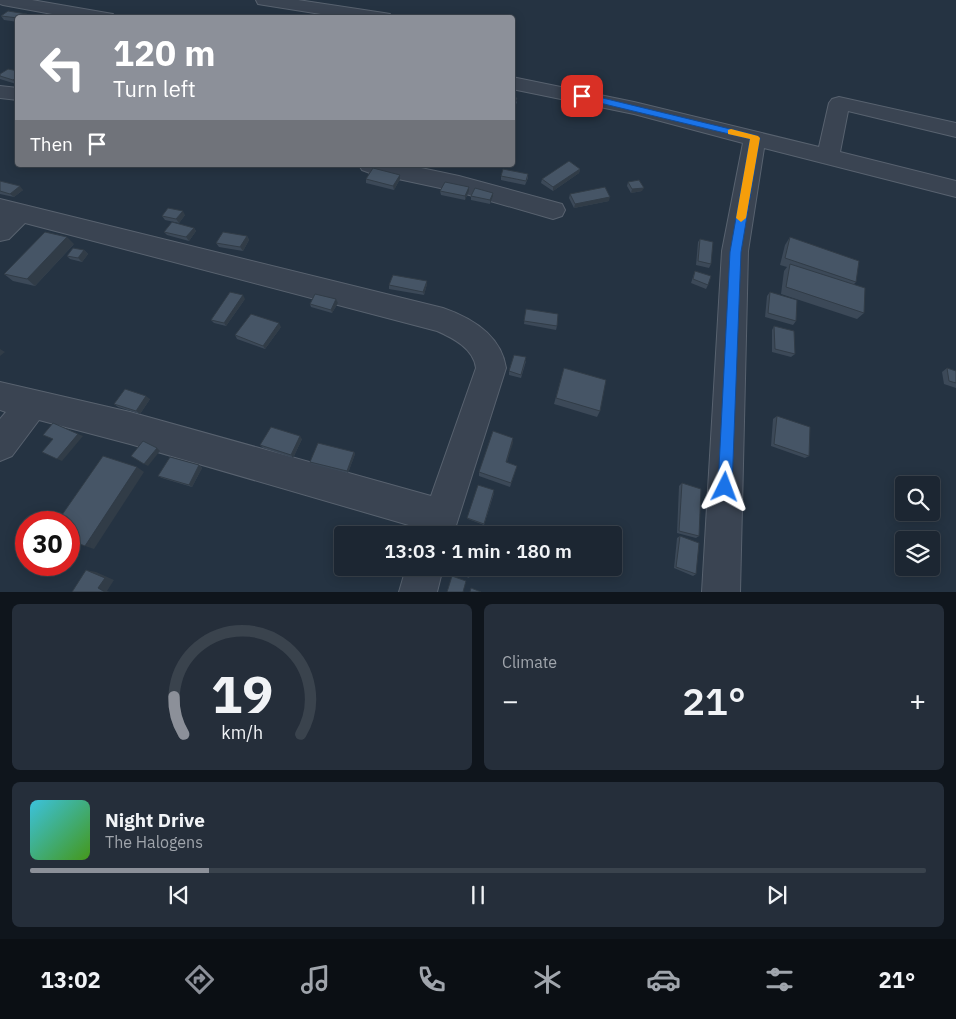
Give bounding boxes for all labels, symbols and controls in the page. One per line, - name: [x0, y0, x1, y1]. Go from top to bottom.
- text: 120 m: [113, 30, 216, 76]
- icon: left: [30, 35, 95, 100]
- text: Turn left: [113, 74, 196, 103]
- pin: [561, 75, 603, 117]
- icon: arrive: [568, 82, 596, 110]
- icon: arrive: [83, 130, 111, 158]
- text: Then: [30, 132, 73, 156]
- position arrow: [698, 460, 750, 512]
- map controls: [895, 476, 940, 576]
- button: search: [895, 476, 940, 521]
- speed limit sign: 30: [15, 511, 80, 576]
- button: layers: [895, 531, 940, 576]
- text: 13:03 · 1 min · 180 m: [384, 539, 572, 563]
- text: Climate: [502, 652, 557, 672]
- text: 19: [211, 660, 273, 727]
- text: 21°: [682, 676, 746, 725]
- text: −: [502, 682, 519, 719]
- text: +: [909, 682, 926, 719]
- text: km/h: [221, 721, 263, 744]
- text: Night Drive: [105, 808, 205, 832]
- text: The Halogens: [105, 832, 203, 852]
- icon: previous: [165, 881, 193, 909]
- icon: pause: [464, 881, 492, 909]
- icon: next: [763, 881, 791, 909]
- icon: directions: [182, 962, 217, 997]
- icon: music: [298, 962, 333, 997]
- icon: phone: [414, 962, 449, 997]
- icon: climate: [530, 962, 565, 997]
- icon: car: [646, 962, 681, 997]
- icon: filters: [762, 962, 797, 997]
- text: 13:02: [41, 965, 101, 994]
- text: 21°: [879, 965, 915, 994]

